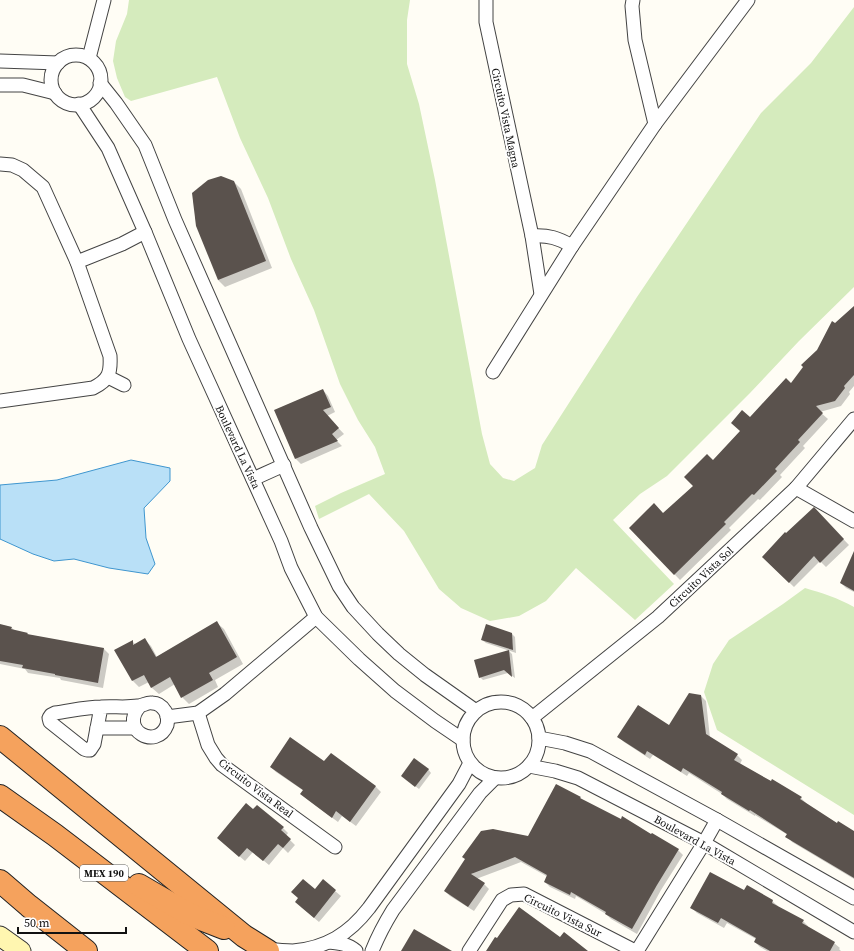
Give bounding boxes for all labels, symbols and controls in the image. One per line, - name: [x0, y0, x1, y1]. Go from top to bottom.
- street label: Circuito Vista Magna: [488, 67, 524, 170]
- street label: Boulevard La Vista: [212, 403, 264, 492]
- street label: Circuito Vista Sol: [666, 543, 737, 611]
- street label: Circuito Vista Real: [215, 755, 296, 821]
- street label: Boulevard La Vista: [651, 812, 739, 869]
- road number: MEX 190: [80, 865, 128, 881]
- street label: Circuito Vista Sur: [521, 890, 605, 941]
- scale bar: [18, 909, 126, 935]
- text: 50 m: [24, 915, 50, 931]

